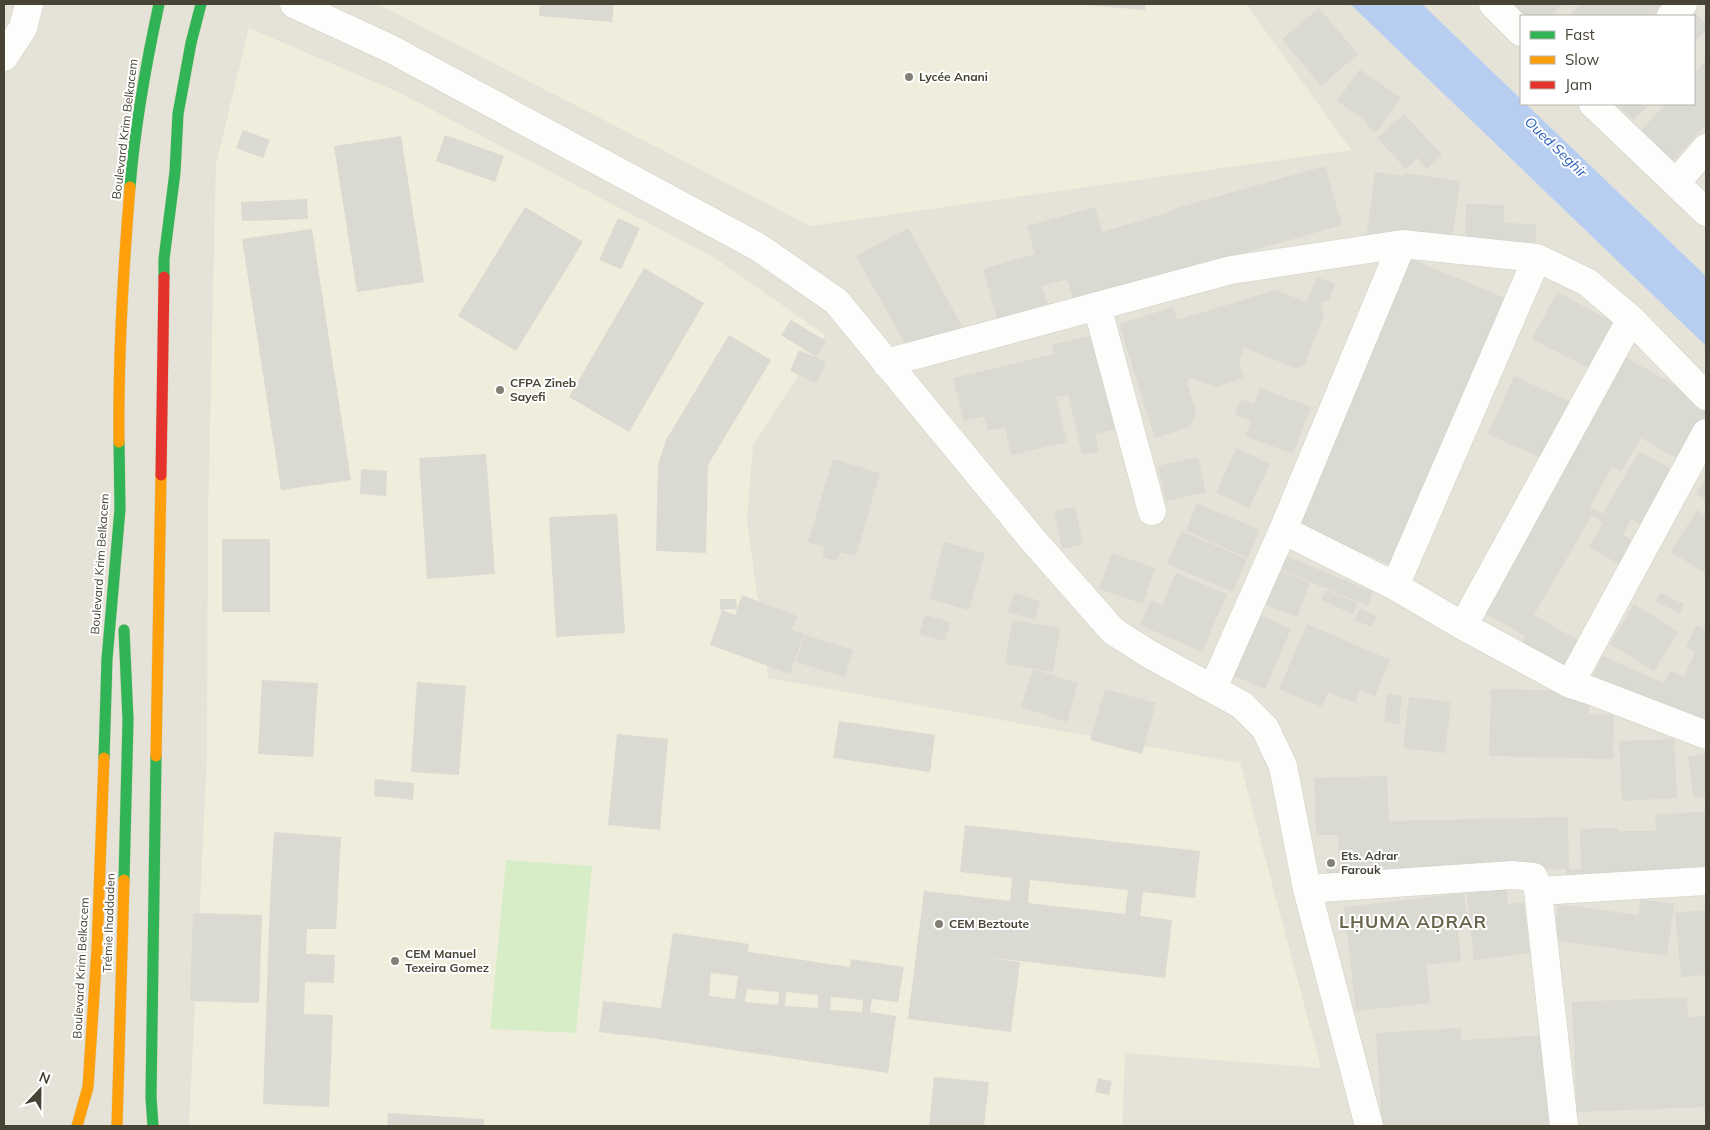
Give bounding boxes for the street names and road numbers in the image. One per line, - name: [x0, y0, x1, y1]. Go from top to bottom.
- street label: Boulevard Krim Belkacem: [108, 58, 141, 200]
- street label: Boulevard Krim Belkacem: [87, 493, 112, 635]
- street label: Trémie Ihaddaden: [99, 873, 118, 973]
- street label: Boulevard Krim Belkacem: [69, 897, 92, 1039]

